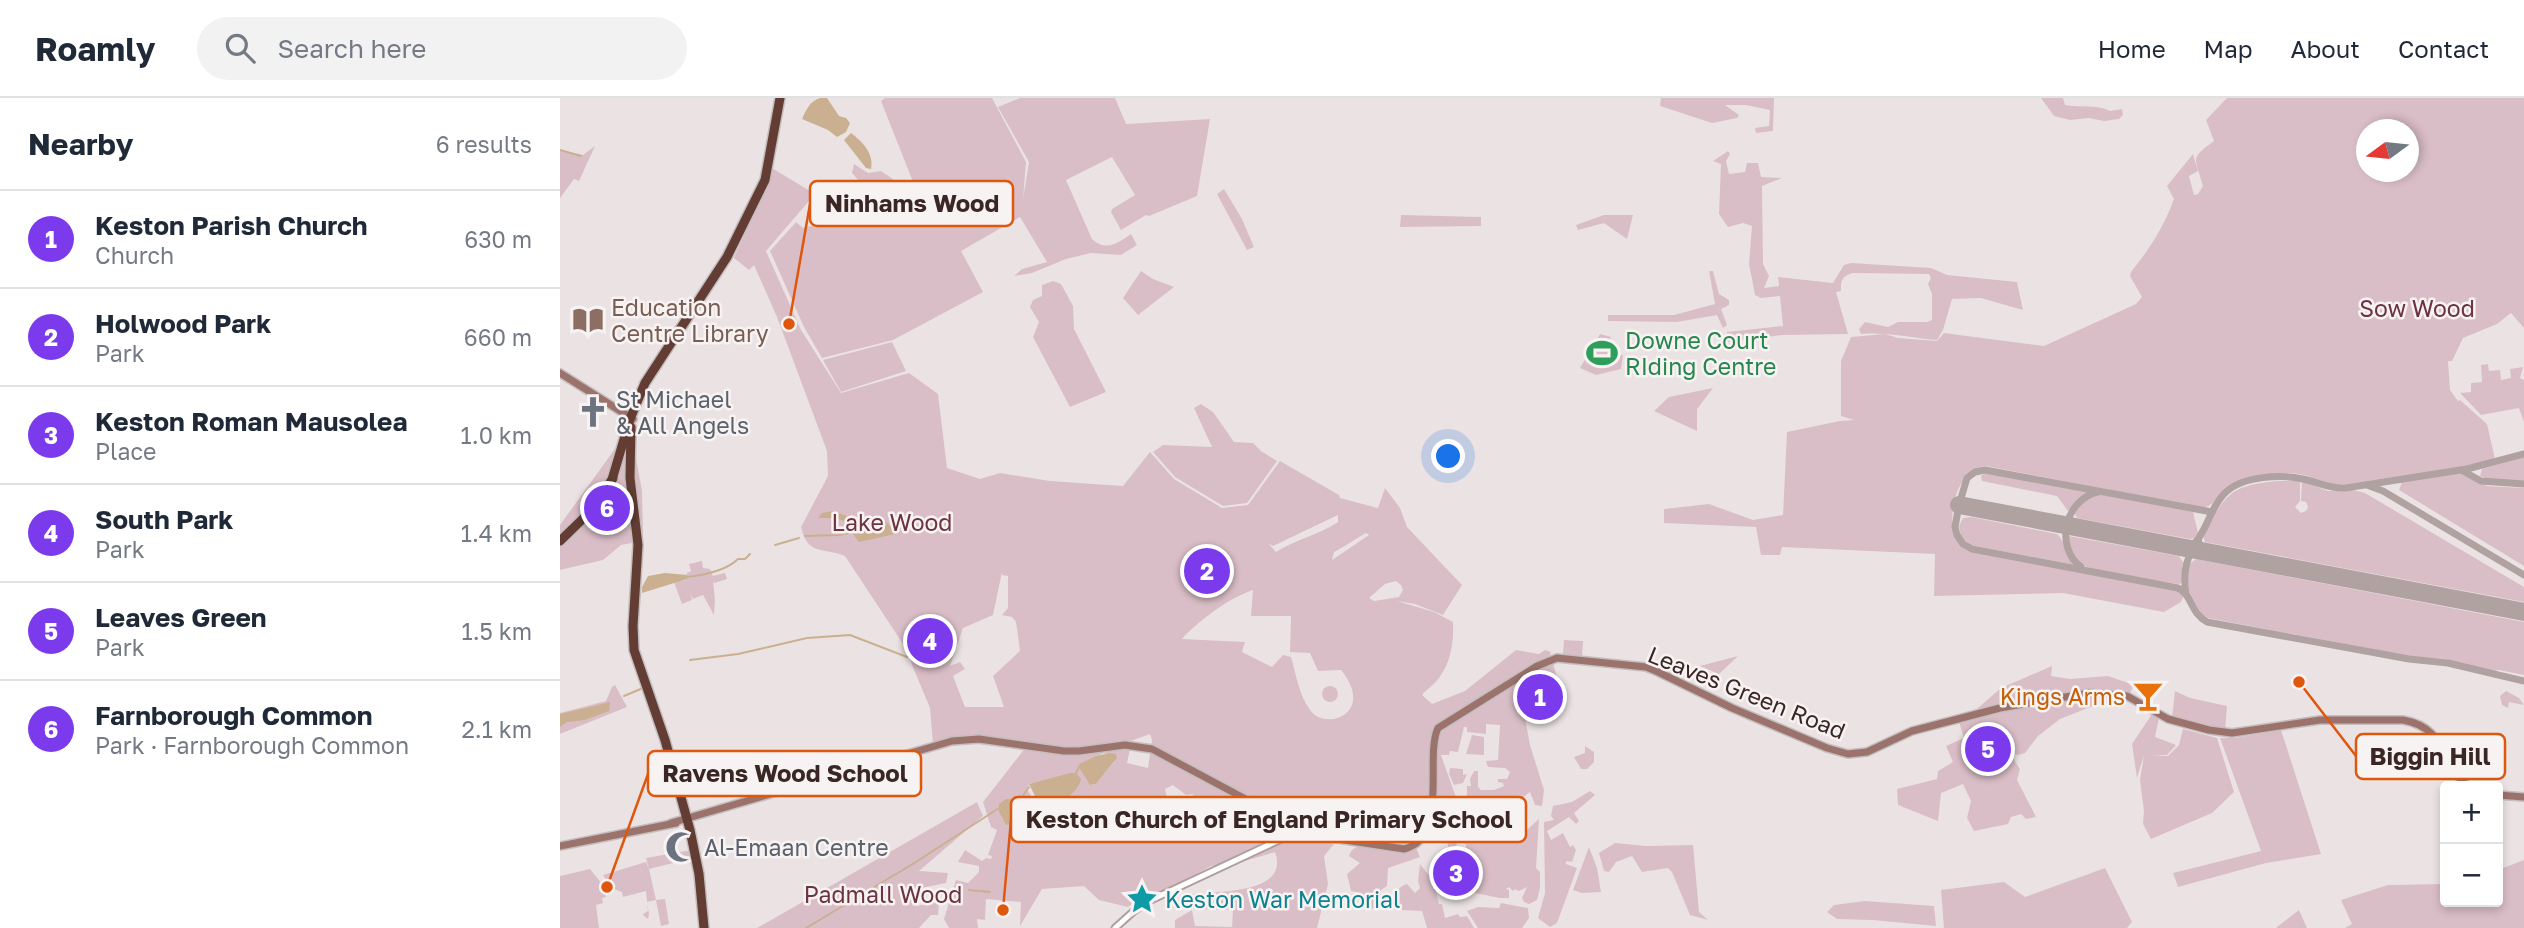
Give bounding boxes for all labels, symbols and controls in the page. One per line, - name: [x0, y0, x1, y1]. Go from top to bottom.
- search box: [197, 17, 687, 80]
- text: Roamly: [35, 29, 155, 68]
- icon: search: [221, 29, 259, 67]
- text: Search here: [277, 33, 426, 64]
- text: Home: [2098, 34, 2166, 63]
- text: Map: [2204, 34, 2253, 63]
- text: About: [2291, 34, 2360, 63]
- text: Contact: [2398, 34, 2489, 63]
- north arrow: [2356, 119, 2419, 182]
- text: Nearby: [28, 126, 133, 162]
- text: 6 results: [436, 130, 532, 158]
- callout: Ninhams Wood: [810, 181, 1013, 226]
- text: Ninhams Wood: [825, 188, 999, 217]
- text: Keston Parish Church: [95, 210, 368, 241]
- text: 1: [45, 225, 57, 253]
- text: 630 m: [464, 225, 532, 253]
- text: Church: [95, 241, 174, 269]
- place label: Education Centre Library: [611, 293, 769, 347]
- park label: Sow Wood: [2359, 294, 2475, 322]
- library icon: Education Centre Library: [571, 303, 605, 337]
- text: Holwood Park: [95, 308, 271, 339]
- text: 2: [44, 323, 58, 351]
- text: 660 m: [464, 323, 532, 351]
- place label: Downe Court RIding Centre: [1625, 326, 1776, 380]
- sports icon: Downe Court RIding Centre: [1585, 336, 1619, 370]
- text: Park: [95, 339, 145, 367]
- place label: St Michael & All Angels: [616, 385, 749, 439]
- church icon: St Michael & All Angels: [576, 395, 610, 429]
- text: Keston Roman Mausolea: [95, 406, 408, 437]
- text: 3: [44, 421, 58, 449]
- text: 1.0 km: [461, 421, 532, 449]
- text: Place: [95, 437, 156, 465]
- your location: [1431, 439, 1465, 473]
- pin: 6: [584, 482, 630, 534]
- text: South Park: [95, 504, 233, 535]
- park label: Lake Wood: [832, 508, 952, 536]
- text: 4: [44, 519, 58, 547]
- text: 1.4 km: [461, 519, 532, 547]
- text: Park: [95, 535, 145, 563]
- pin: 2: [1184, 545, 1230, 597]
- text: Leaves Green: [95, 602, 267, 633]
- pin: 4: [907, 615, 953, 667]
- text: 5: [44, 617, 58, 645]
- text: 1.5 km: [462, 617, 532, 645]
- text: Park: [95, 633, 145, 661]
- street label: Leaves Green Road: [1644, 640, 1850, 744]
- pin: 1: [1517, 671, 1563, 723]
- bar icon: Kings Arms: [2131, 679, 2165, 713]
- place label: Kings Arms: [2000, 682, 2125, 710]
- text: Farnborough Common: [95, 700, 372, 731]
- text: 6: [44, 715, 58, 743]
- text: 2.1 km: [462, 715, 532, 743]
- pin: 5: [1965, 723, 2011, 775]
- text: Park · Farnborough Common: [95, 731, 409, 759]
- callout: Biggin Hill: [2356, 734, 2505, 779]
- text: Biggin Hill: [2369, 741, 2491, 770]
- callout: Ravens Wood School: [648, 751, 921, 796]
- text: Ravens Wood School: [662, 758, 908, 787]
- map controls: [2440, 781, 2503, 907]
- button: +: [2440, 781, 2503, 844]
- callout: Keston Church of England Primary School: [1011, 797, 1526, 842]
- text: Keston Church of England Primary School: [1025, 804, 1513, 833]
- mosque icon: Al-Emaan Centre: [664, 830, 698, 864]
- place label: Al-Emaan Centre: [704, 833, 889, 861]
- button: −: [2440, 844, 2503, 907]
- pin: 3: [1433, 847, 1479, 899]
- park label: Padmall Wood: [804, 880, 962, 908]
- place icon: Keston War Memorial: [1125, 882, 1159, 916]
- place label: Keston War Memorial: [1165, 885, 1400, 913]

